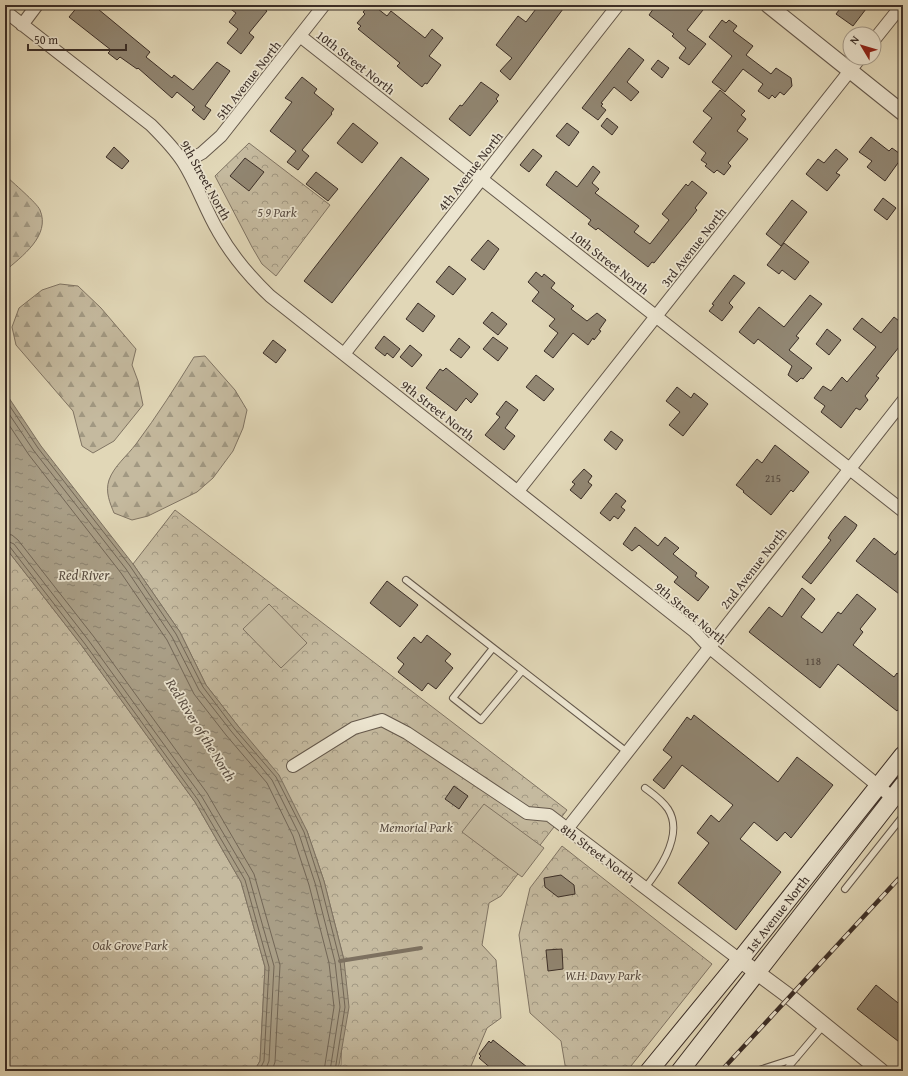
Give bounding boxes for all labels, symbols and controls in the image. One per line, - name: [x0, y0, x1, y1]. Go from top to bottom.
- scale bar: [28, 26, 126, 52]
- street label: 10th Street North: [312, 26, 400, 100]
- north arrow: [842, 26, 882, 66]
- text: 50 m: [34, 31, 58, 48]
- text: N: [846, 32, 863, 48]
- street label: 5th Avenue North: [211, 36, 286, 124]
- street label: 4th Avenue North: [433, 127, 508, 215]
- street label: 9th Street North: [176, 137, 236, 224]
- park label: 5 9 Park: [257, 203, 297, 222]
- street label: 3rd Avenue North: [656, 203, 731, 291]
- street label: 10th Street North: [566, 226, 654, 300]
- street label: 9th Street North: [397, 375, 479, 446]
- house number: 215: [765, 470, 781, 486]
- street label: 2nd Avenue North: [716, 523, 792, 613]
- water label: Red River: [58, 565, 110, 585]
- street label: 9th Street North: [650, 577, 731, 650]
- house number: 118: [805, 653, 821, 669]
- water label: Red River of the North: [161, 674, 241, 785]
- park label: Memorial Park: [379, 818, 453, 837]
- street label: 8th Street North: [556, 819, 640, 888]
- street label: 1st Avenue North: [741, 871, 814, 957]
- park label: Oak Grove Park: [92, 936, 168, 955]
- park label: W.H. Davy Park: [565, 966, 641, 985]

